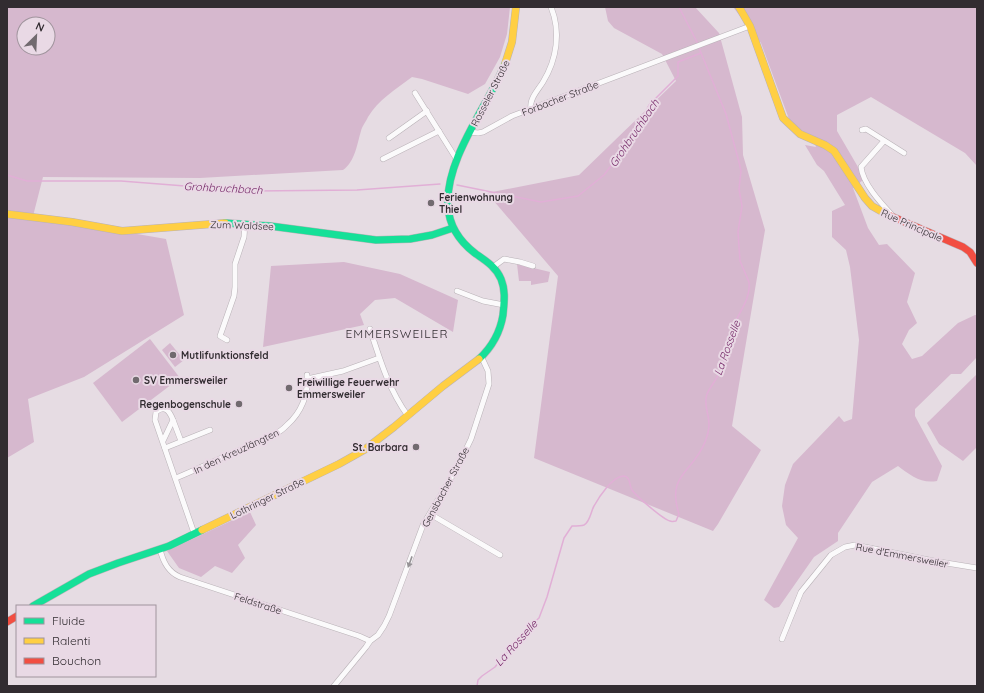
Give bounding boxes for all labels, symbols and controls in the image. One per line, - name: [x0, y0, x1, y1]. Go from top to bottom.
- north arrow: [16, 16, 56, 56]
- text: N: [34, 19, 47, 35]
- street label: Rosseler Straße: [468, 58, 513, 129]
- street label: Forbacher Straße: [520, 78, 601, 119]
- water label: Grohbruchbach: [606, 96, 662, 170]
- water label: Grohbruchbach: [183, 179, 264, 197]
- place label: Ferienwohnung Thiel: [439, 191, 513, 216]
- marker: Ferienwohnung Thiel: [426, 198, 436, 208]
- street label: Rue Principale: [879, 206, 945, 245]
- street label: Zum Waldsee: [210, 218, 274, 233]
- water label: La Rosselle: [711, 318, 744, 377]
- district label: EMMERSWEILER: [346, 326, 448, 341]
- place label: Mutlifunktionsfeld: [181, 349, 268, 362]
- marker: Mutlifunktionsfeld: [168, 350, 178, 360]
- place label: SV Emmersweiler: [144, 374, 228, 387]
- marker: SV Emmersweiler: [131, 375, 141, 385]
- place label: Freiwillige Feuerwehr Emmersweiler: [297, 376, 400, 401]
- marker: Freiwillige Feuerwehr Emmersweiler: [284, 383, 294, 393]
- place label: Regenbogenschule: [139, 398, 231, 411]
- marker: Regenbogenschule: [234, 399, 244, 409]
- street label: In den Kreuzlängten: [191, 426, 281, 477]
- place label: St. Barbara: [352, 441, 408, 454]
- marker: St. Barbara: [411, 442, 421, 452]
- street label: Gensbacher Straße: [419, 445, 472, 529]
- street label: Lothringer Straße: [228, 475, 307, 522]
- street label: Rue d'Emmersweiler: [855, 540, 949, 571]
- one-way arrow: [406, 556, 412, 568]
- street label: Feldstraße: [233, 590, 283, 617]
- legend: [16, 605, 156, 677]
- text: Fluide: [52, 613, 85, 628]
- water label: La Rosselle: [492, 616, 541, 669]
- text: Ralenti: [52, 633, 90, 648]
- text: Bouchon: [52, 653, 101, 668]

